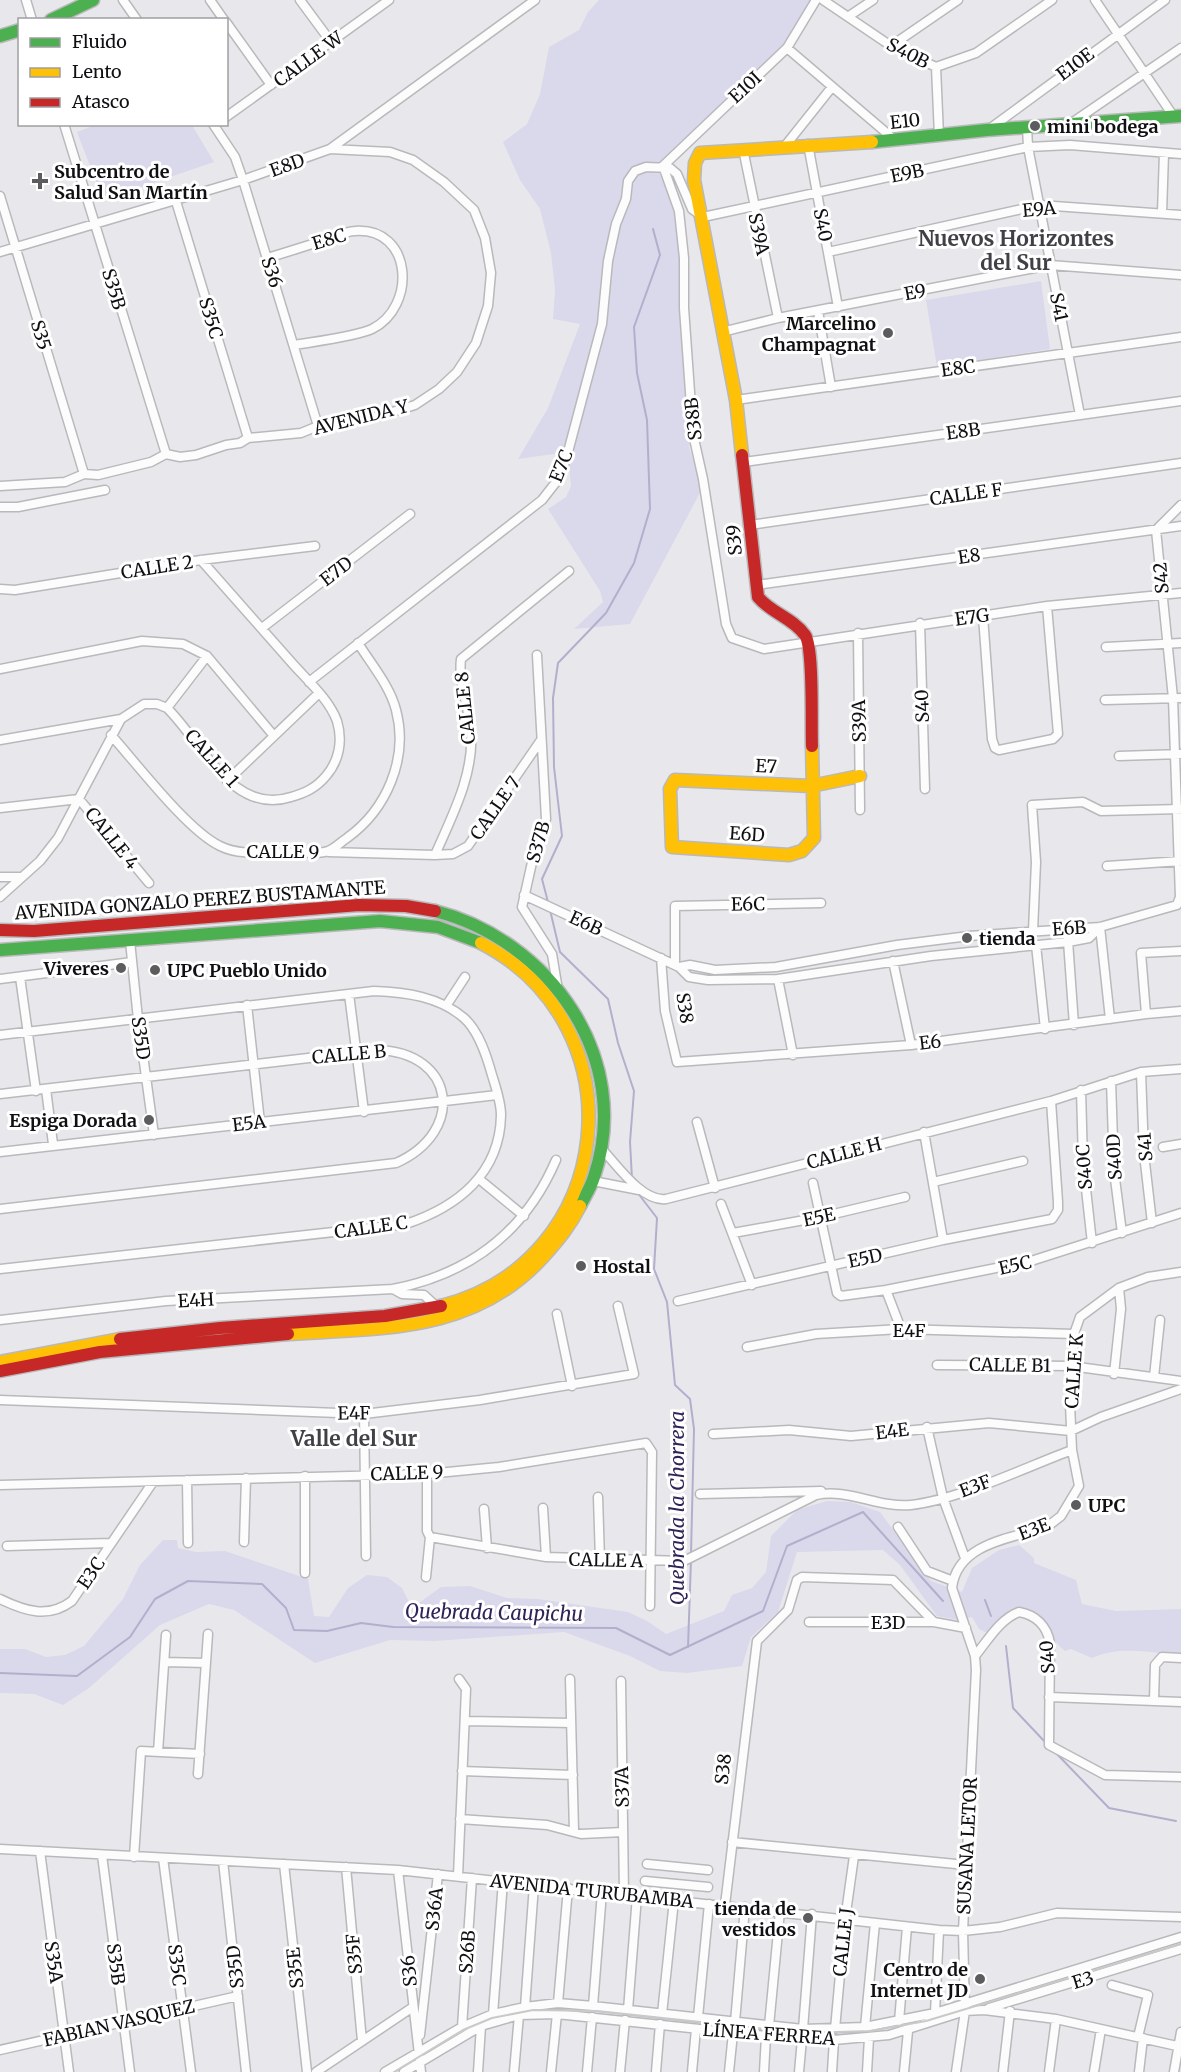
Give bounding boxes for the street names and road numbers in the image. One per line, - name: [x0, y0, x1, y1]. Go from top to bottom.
- street label: CALLE W: [269, 26, 348, 92]
- street label: S40B: [883, 33, 933, 73]
- street label: E10E: [1052, 42, 1099, 86]
- street label: E10I: [724, 66, 766, 108]
- street label: E10: [889, 108, 921, 134]
- street label: E8D: [266, 148, 308, 182]
- street label: E9B: [888, 158, 926, 188]
- street label: E9A: [1021, 196, 1057, 222]
- street label: S40: [809, 206, 837, 244]
- street label: S39A: [743, 211, 775, 258]
- street label: E8C: [309, 223, 349, 255]
- street label: S36: [256, 254, 288, 291]
- street label: S35B: [97, 266, 131, 312]
- street label: E9: [902, 279, 928, 305]
- street label: S41: [1045, 291, 1073, 323]
- street label: S35C: [194, 295, 228, 342]
- street label: S35: [26, 317, 56, 353]
- street label: E8C: [939, 354, 977, 382]
- street label: AVENIDA Y: [310, 394, 411, 440]
- street label: S38B: [679, 396, 707, 442]
- street label: E8B: [944, 417, 982, 445]
- street label: E7C: [544, 446, 578, 486]
- street label: CALLE F: [928, 478, 1004, 510]
- street label: S39: [721, 523, 747, 557]
- street label: E8: [956, 543, 982, 569]
- street label: CALLE 2: [119, 550, 195, 584]
- street label: E7D: [315, 551, 357, 591]
- street label: S42: [1148, 561, 1174, 595]
- street label: E7G: [953, 603, 991, 631]
- street label: CALLE 8: [450, 671, 480, 745]
- street label: S40: [910, 689, 934, 723]
- street label: S39A: [847, 699, 871, 743]
- street label: CALLE 1: [180, 724, 244, 792]
- street label: E7: [755, 754, 777, 778]
- street label: CALLE 7: [465, 772, 525, 844]
- street label: CALLE 4: [80, 802, 144, 874]
- street label: S37B: [521, 819, 555, 865]
- street label: E6D: [728, 821, 766, 847]
- street label: CALLE 9: [246, 840, 320, 863]
- street label: AVENIDA GONZALO PEREZ BUSTAMANTE: [13, 876, 386, 924]
- street label: E6C: [731, 892, 766, 916]
- street label: E6B: [566, 905, 606, 941]
- street label: E6B: [1051, 915, 1087, 941]
- street label: S38: [671, 991, 699, 1025]
- street label: S35D: [127, 1015, 155, 1061]
- street label: E6: [918, 1029, 943, 1055]
- street label: CALLE B: [311, 1039, 387, 1069]
- street label: E5A: [231, 1109, 267, 1136]
- street label: CALLE H: [804, 1132, 884, 1174]
- street label: S41: [1133, 1132, 1157, 1162]
- street label: S40D: [1101, 1133, 1127, 1181]
- street label: S40C: [1071, 1143, 1097, 1191]
- street label: E5E: [801, 1202, 838, 1232]
- street label: CALLE C: [333, 1210, 409, 1244]
- street label: E5D: [846, 1243, 884, 1273]
- street label: E5C: [996, 1250, 1034, 1280]
- street label: E4H: [177, 1288, 215, 1312]
- street label: E4F: [892, 1319, 926, 1342]
- street label: CALLE K: [1060, 1333, 1088, 1409]
- street label: CALLE B1: [969, 1353, 1051, 1377]
- street label: E4F: [337, 1401, 371, 1425]
- street label: E4E: [874, 1417, 911, 1444]
- street label: CALLE 9: [370, 1460, 444, 1486]
- street label: E3F: [956, 1470, 994, 1502]
- street label: E3E: [1015, 1512, 1054, 1546]
- street label: CALLE A: [568, 1548, 644, 1572]
- street label: E3C: [72, 1553, 110, 1593]
- street label: E3D: [871, 1611, 905, 1634]
- street label: S40: [1034, 1640, 1060, 1674]
- street label: S38: [710, 1752, 736, 1786]
- street label: S37A: [610, 1766, 634, 1808]
- street label: SUSANA LETOR: [952, 1776, 982, 1915]
- street label: AVENIDA TURUBAMBA: [488, 1869, 695, 1913]
- street label: S36A: [420, 1886, 448, 1932]
- street label: CALLE J: [828, 1906, 858, 1977]
- street label: S26B: [454, 1930, 480, 1974]
- street label: S35F: [341, 1933, 367, 1975]
- street label: S35A: [40, 1939, 68, 1985]
- street label: S35B: [102, 1942, 130, 1986]
- street label: S35C: [163, 1943, 191, 1987]
- street label: S35D: [221, 1944, 249, 1990]
- street label: S35E: [281, 1946, 309, 1990]
- street label: S36: [396, 1954, 422, 1988]
- street label: E3: [1069, 1966, 1097, 1994]
- street label: FABIAN VASQUEZ: [41, 1994, 197, 2052]
- street label: LÍNEA FERREA: [702, 2018, 836, 2050]

